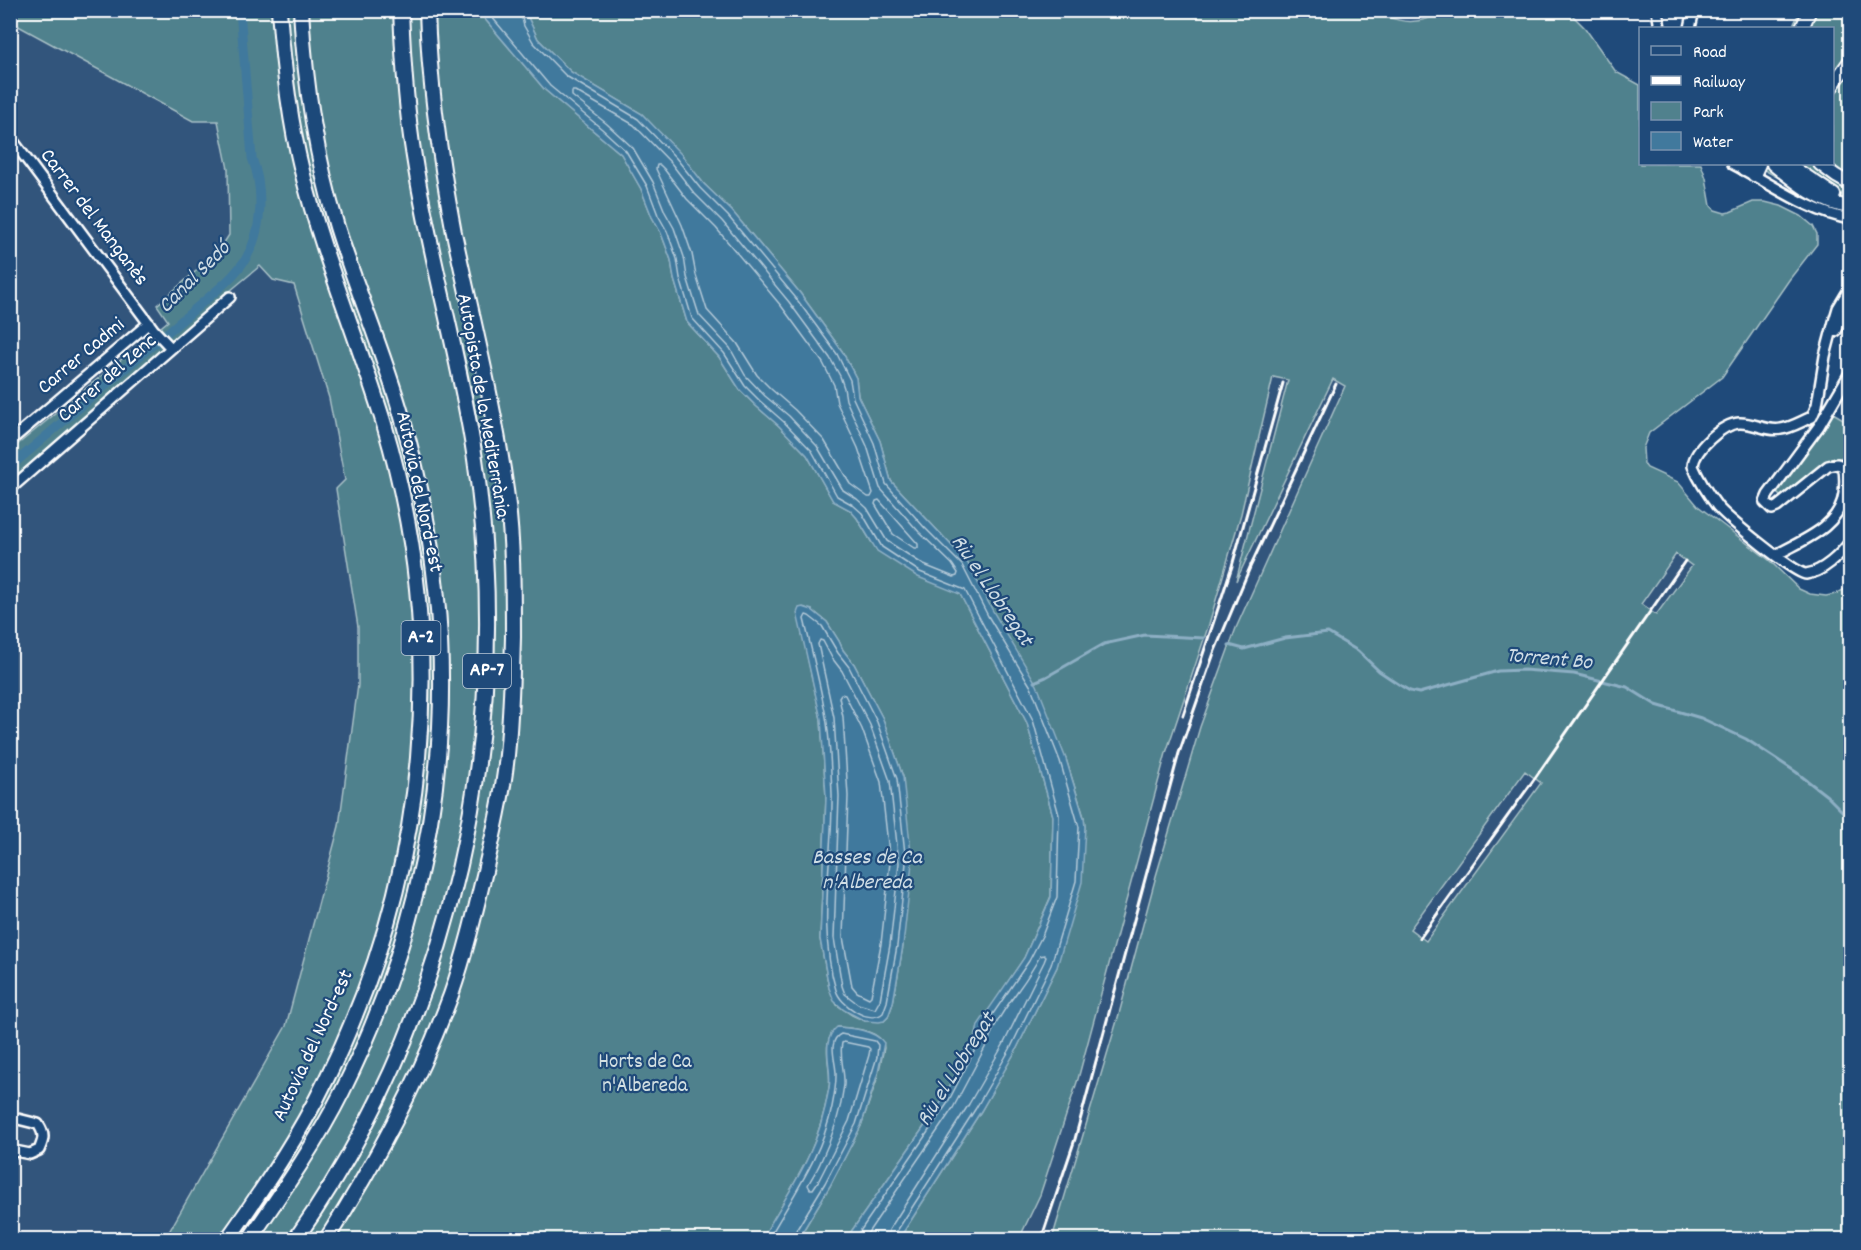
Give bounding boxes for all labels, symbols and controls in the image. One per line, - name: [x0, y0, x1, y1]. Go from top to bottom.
- legend: [1639, 27, 1834, 165]
- text: Road: [1693, 41, 1727, 66]
- text: Railway: [1693, 71, 1746, 96]
- text: Park: [1693, 101, 1724, 126]
- text: Water: [1693, 131, 1733, 156]
- street label: Carrer del Manganès: [31, 143, 155, 293]
- water label: Canal Sedó: [152, 233, 240, 321]
- street label: Autopista de la Mediterrània: [447, 291, 517, 522]
- street label: Carrer Cadmi: [32, 311, 132, 403]
- street label: Carrer del Zenc: [52, 327, 164, 431]
- street label: Autovia del Nord-est: [386, 409, 450, 576]
- water label: Riu el Llobregat: [942, 529, 1041, 655]
- road number: A-2: [402, 621, 440, 655]
- water label: Torrent Bo: [1505, 641, 1594, 679]
- road number: AP-7: [463, 654, 511, 688]
- water label: Basses de Ca n'Albereda: [812, 843, 923, 899]
- street label: Autovia del Nord-est: [266, 965, 362, 1127]
- water label: Riu el Llobregat: [910, 1006, 1005, 1133]
- park label: Horts de Ca n'Albereda: [598, 1048, 693, 1102]

